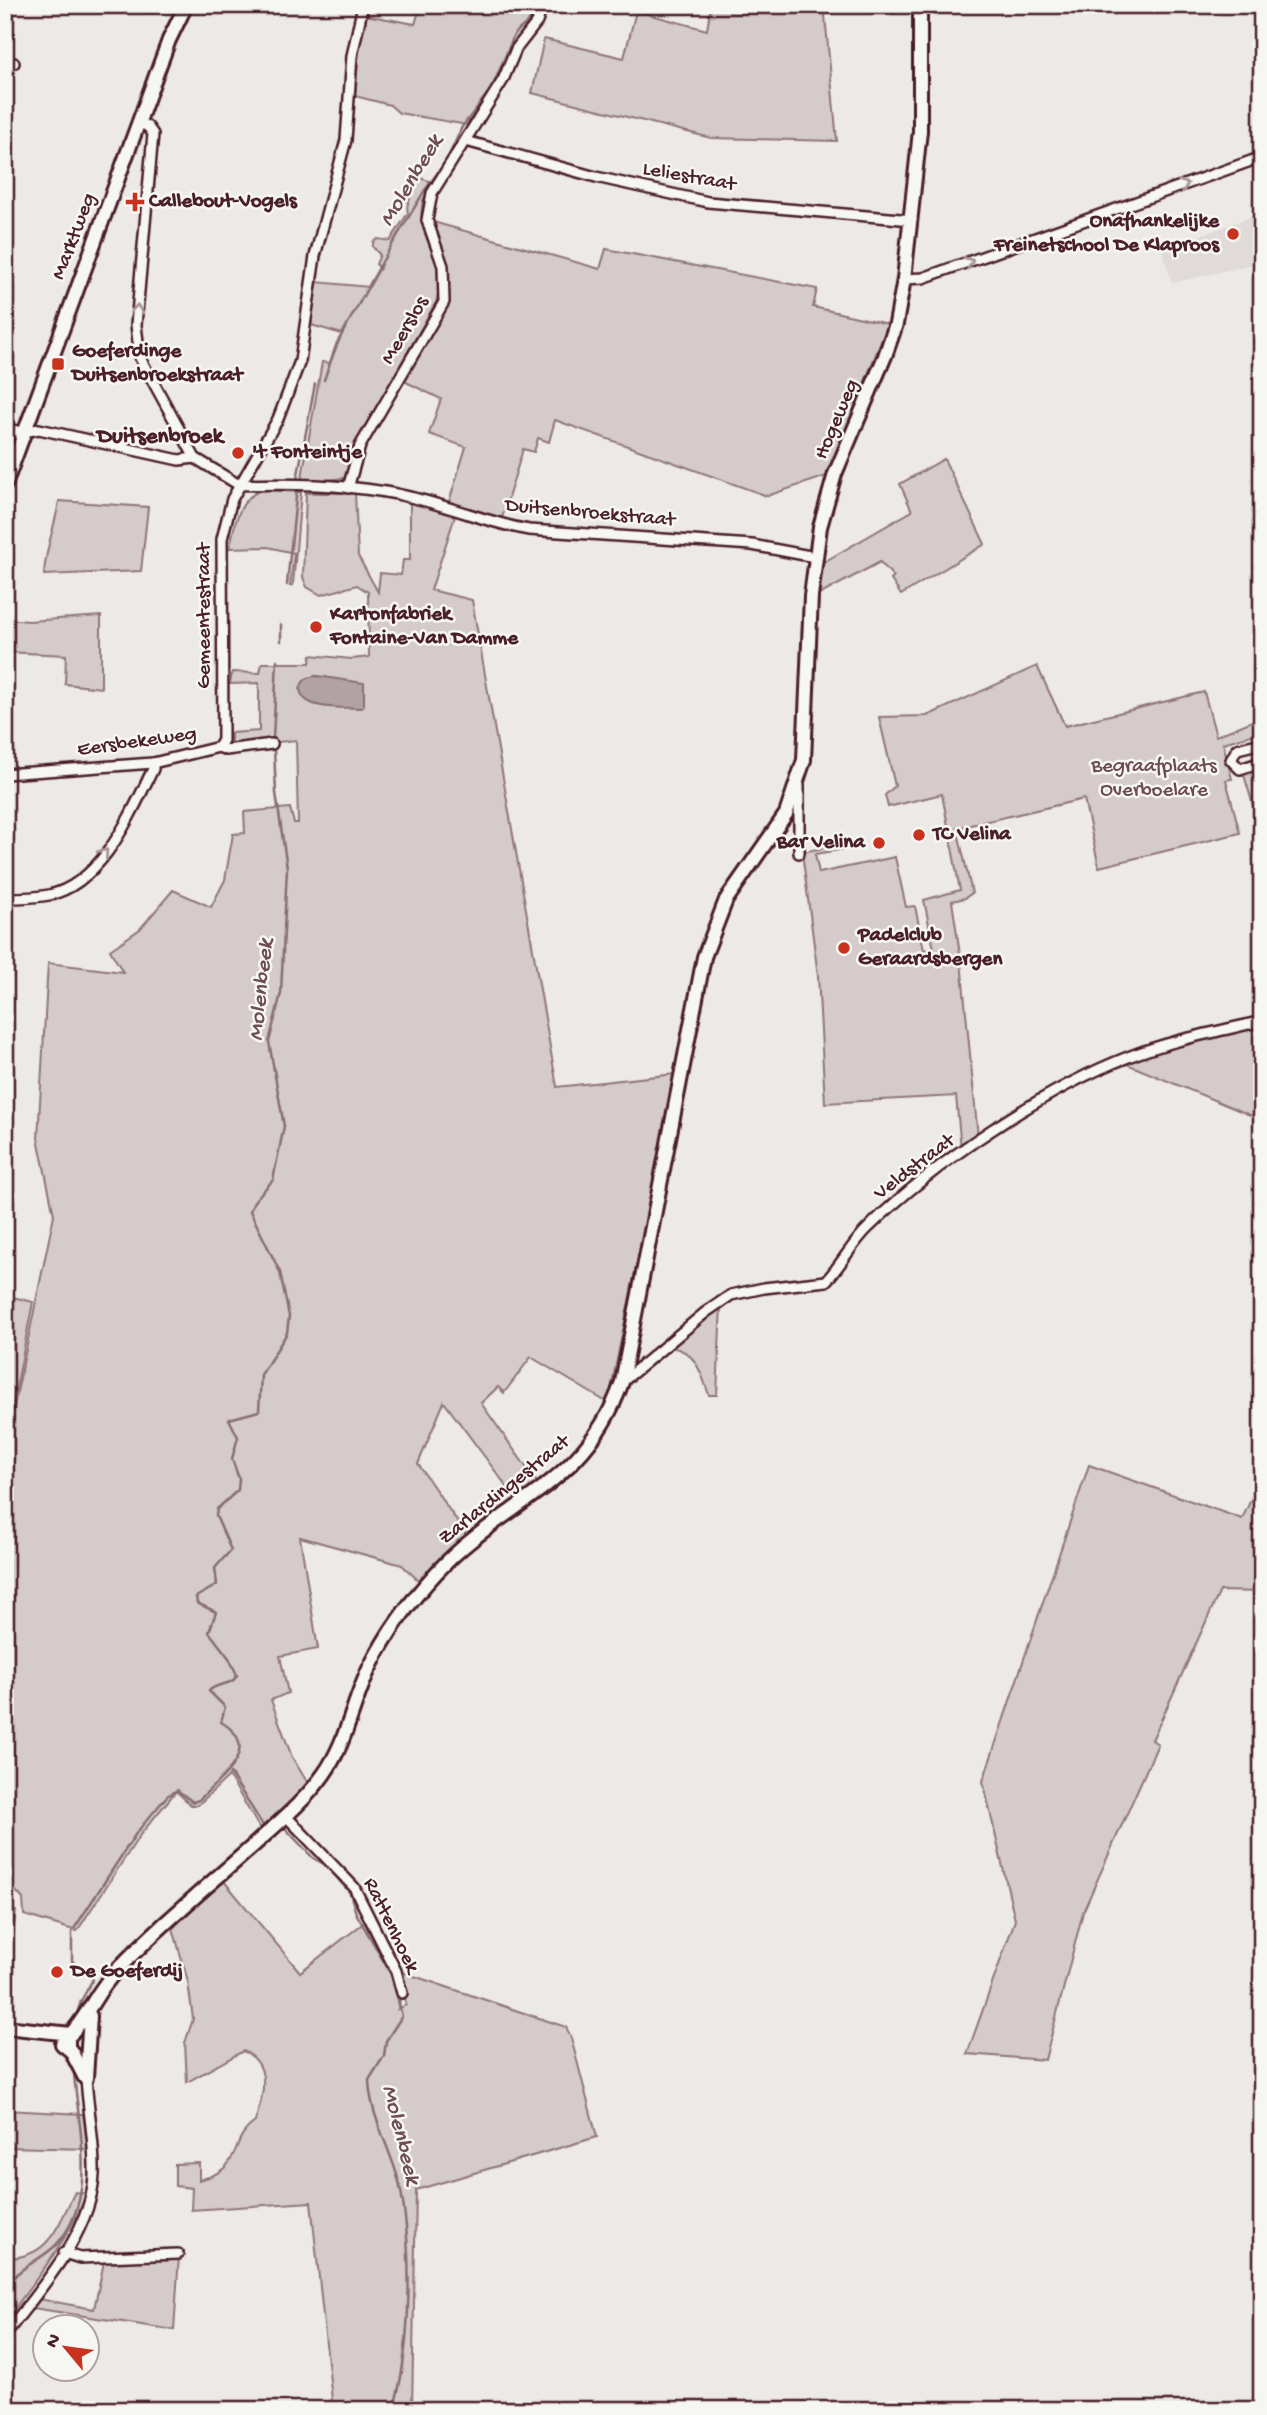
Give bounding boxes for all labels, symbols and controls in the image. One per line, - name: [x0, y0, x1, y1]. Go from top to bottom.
- water label: Molenbeek: [374, 128, 451, 232]
- street label: Leliestraat: [640, 158, 740, 199]
- one-way arrow: [1177, 179, 1189, 193]
- street label: Marktweg: [47, 190, 103, 284]
- place label: Callebout-Vogels: [148, 190, 298, 215]
- marker: Callebout-Vogels: [127, 194, 143, 210]
- place label: Onafhankelijke Freinetschool De Klaproos: [993, 210, 1220, 259]
- marker: Onafhankelijke Freinetschool De Klaproos: [1225, 226, 1241, 242]
- one-way arrow: [963, 256, 975, 270]
- street label: Meerslos: [377, 291, 436, 370]
- one-way arrow: [130, 304, 145, 315]
- place label: Goeferdinge Duitsenbroekstraat: [70, 340, 245, 389]
- marker: Goeferdinge Duitsenbroekstraat: [50, 356, 66, 372]
- street label: Hogeweg: [810, 376, 866, 464]
- district label: Duitsenbroek: [95, 424, 226, 451]
- place label: 't Fonteintje: [252, 441, 363, 466]
- marker: 't Fonteintje: [230, 445, 246, 461]
- street label: Duitsenbroekstraat: [502, 494, 678, 534]
- street label: Gemeentestraat: [193, 541, 218, 689]
- place label: Kartonfabriek Fontaine-Van Damme: [329, 603, 519, 652]
- marker: Kartonfabriek Fontaine-Van Damme: [308, 619, 324, 635]
- street label: Eersbekeweg: [76, 722, 198, 764]
- park label: Begraafplaats Overboelare: [1090, 755, 1218, 804]
- place label: TC Velina: [931, 823, 1012, 848]
- marker: TC Velina: [911, 827, 927, 843]
- place label: Bar Velina: [776, 831, 866, 856]
- marker: Bar Velina: [871, 835, 887, 851]
- one-way arrow: [96, 849, 108, 862]
- place label: Padelclub Geraardsbergen: [857, 924, 1003, 973]
- water label: Molenbeek: [243, 935, 281, 1042]
- marker: Padelclub Geraardsbergen: [836, 940, 852, 956]
- street label: Veldstraat: [869, 1128, 962, 1207]
- street label: Zarlardingestraat: [434, 1429, 578, 1552]
- street label: Rattenhoek: [356, 1874, 425, 1980]
- place label: De Goeferdij: [69, 1960, 183, 1985]
- marker: De Goeferdij: [49, 1964, 65, 1980]
- water label: Molenbeek: [375, 2082, 426, 2190]
- north arrow: [32, 2314, 102, 2384]
- text: N: [41, 2330, 67, 2352]

